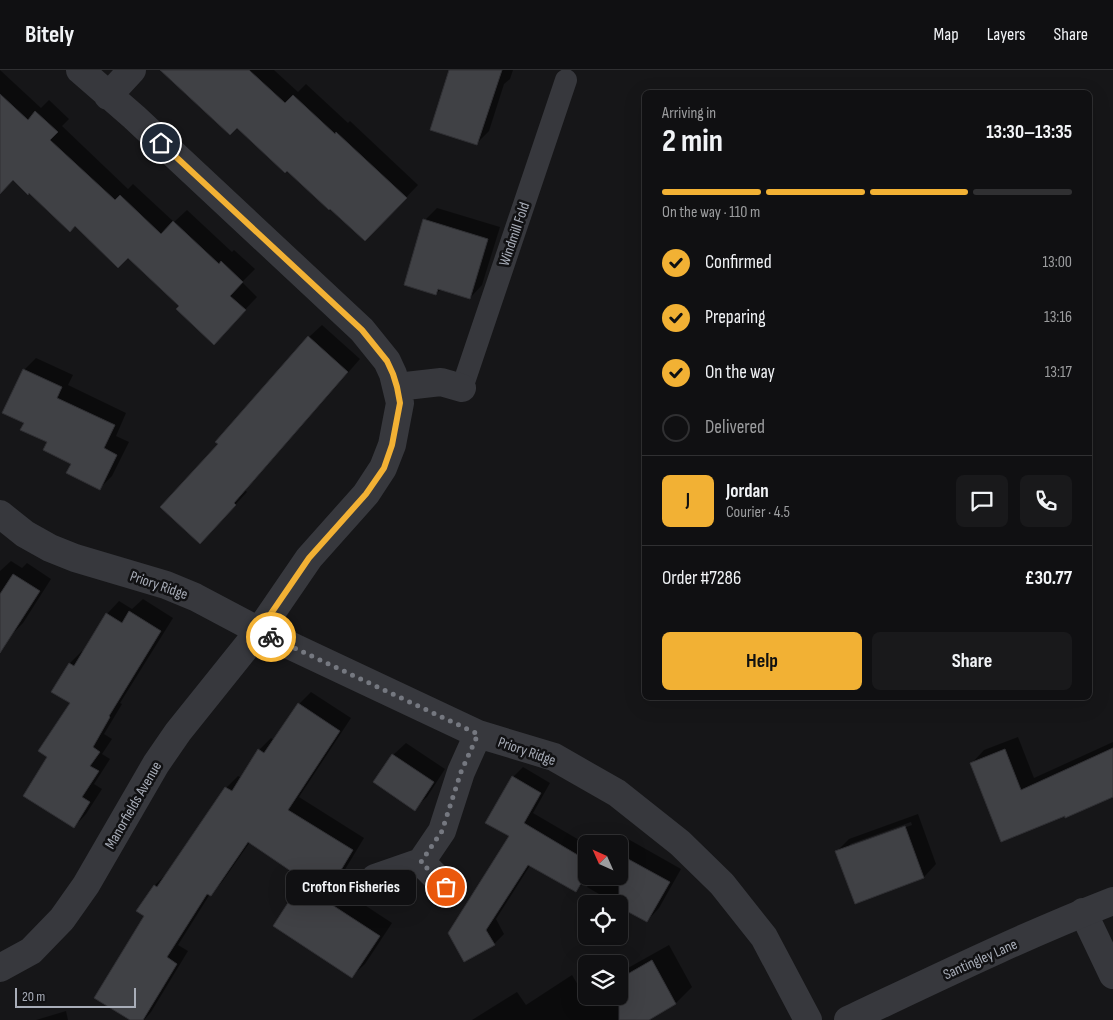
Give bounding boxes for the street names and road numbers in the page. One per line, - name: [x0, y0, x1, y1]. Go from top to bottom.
- street label: Windmill Fold: [495, 200, 534, 269]
- street label: Priory Ridge: [127, 567, 190, 604]
- street label: Priory Ridge: [495, 733, 558, 770]
- street label: Manorfields Avenue: [101, 758, 166, 852]
- street label: Santingley Lane: [940, 935, 1020, 984]

